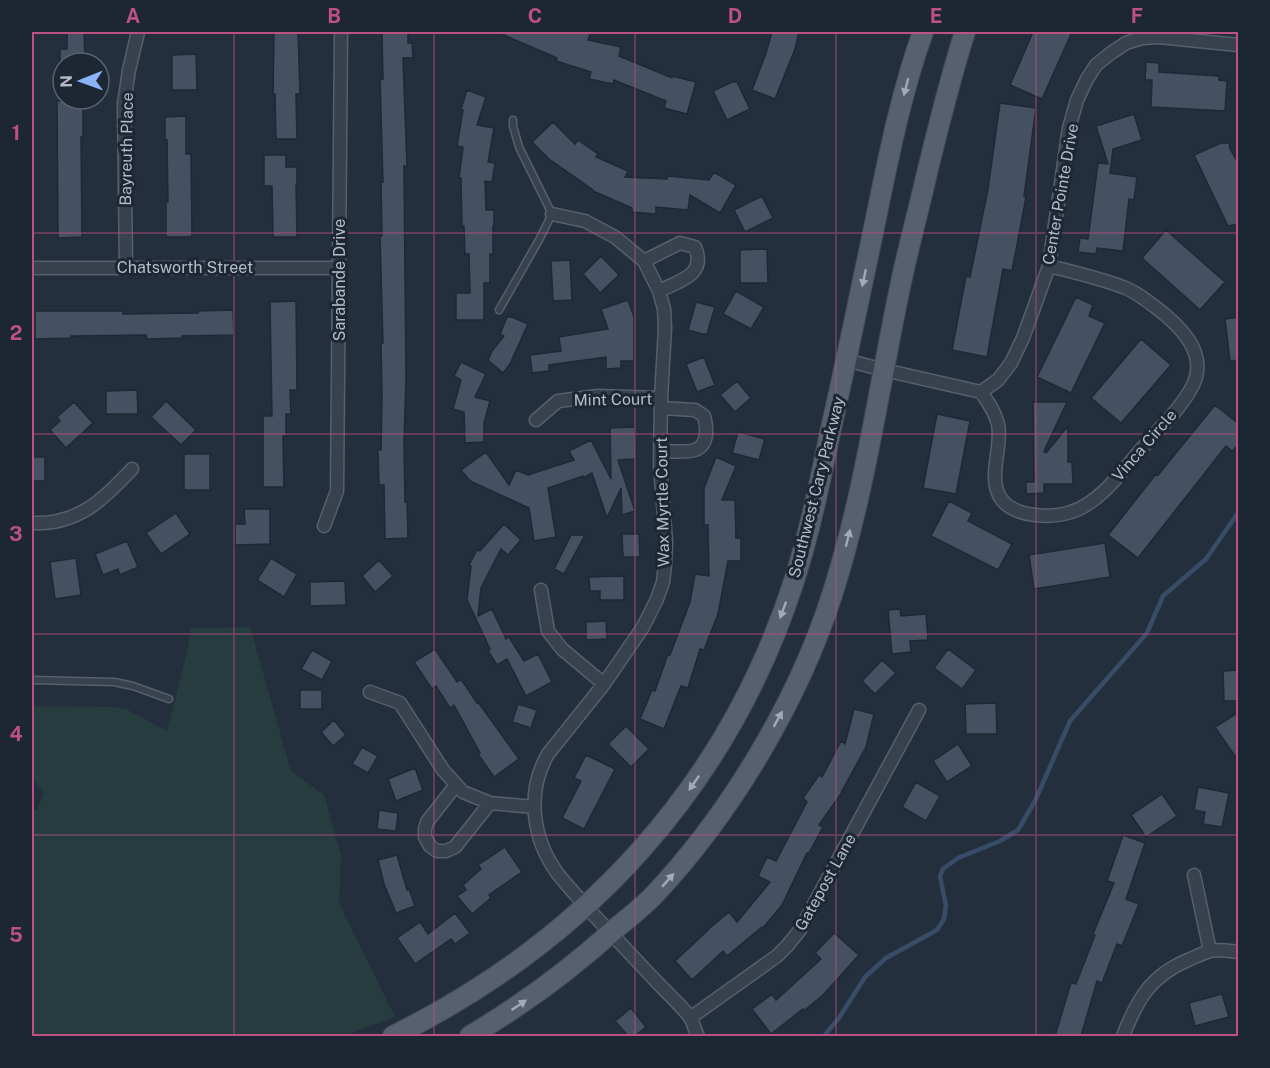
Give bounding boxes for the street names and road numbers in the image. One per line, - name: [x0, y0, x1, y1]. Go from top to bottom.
- street label: Bayreuth Place: [116, 92, 137, 206]
- street label: Center Pointe Drive: [1039, 122, 1082, 266]
- street label: Sarabande Drive: [330, 219, 349, 341]
- street label: Chatsworth Street: [117, 258, 253, 277]
- street label: Mint Court: [573, 389, 653, 410]
- street label: Southwest Cary Parkway: [785, 394, 848, 580]
- street label: Vinca Circle: [1108, 406, 1181, 485]
- street label: Wax Myrtle Court: [652, 437, 673, 567]
- street label: Gatepost Lane: [791, 830, 860, 934]

